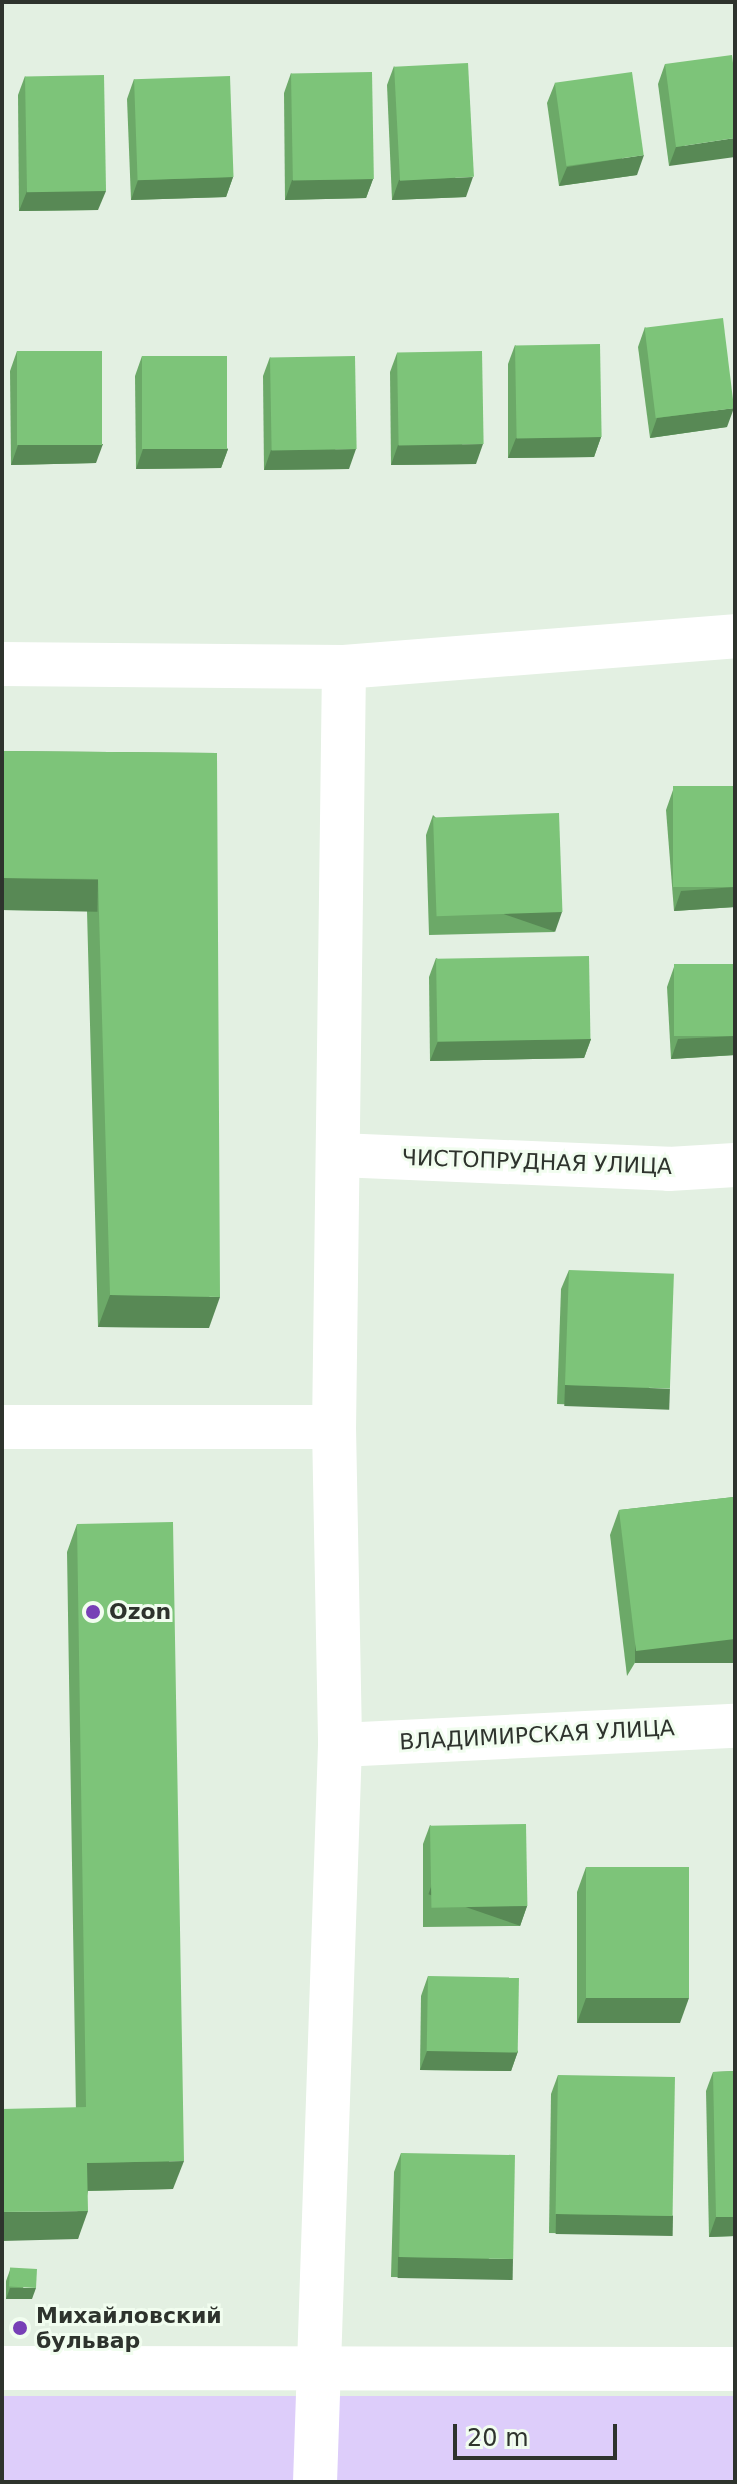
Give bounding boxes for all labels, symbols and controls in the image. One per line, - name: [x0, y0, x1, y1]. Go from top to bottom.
- street label: ЧИСТОПРУДНАЯ УЛИЦА: [401, 1144, 673, 1180]
- place label: Ozon: [109, 1599, 171, 1625]
- marker: Ozon: [84, 1603, 102, 1621]
- street label: ВЛАДИМИРСКАЯ УЛИЦА: [399, 1715, 675, 1755]
- place label: Михайловский бульвар: [36, 2302, 222, 2354]
- marker: Михайловский бульвар: [11, 2319, 29, 2337]
- scale bar: [457, 2408, 621, 2458]
- text: 20 m: [467, 2424, 529, 2452]

